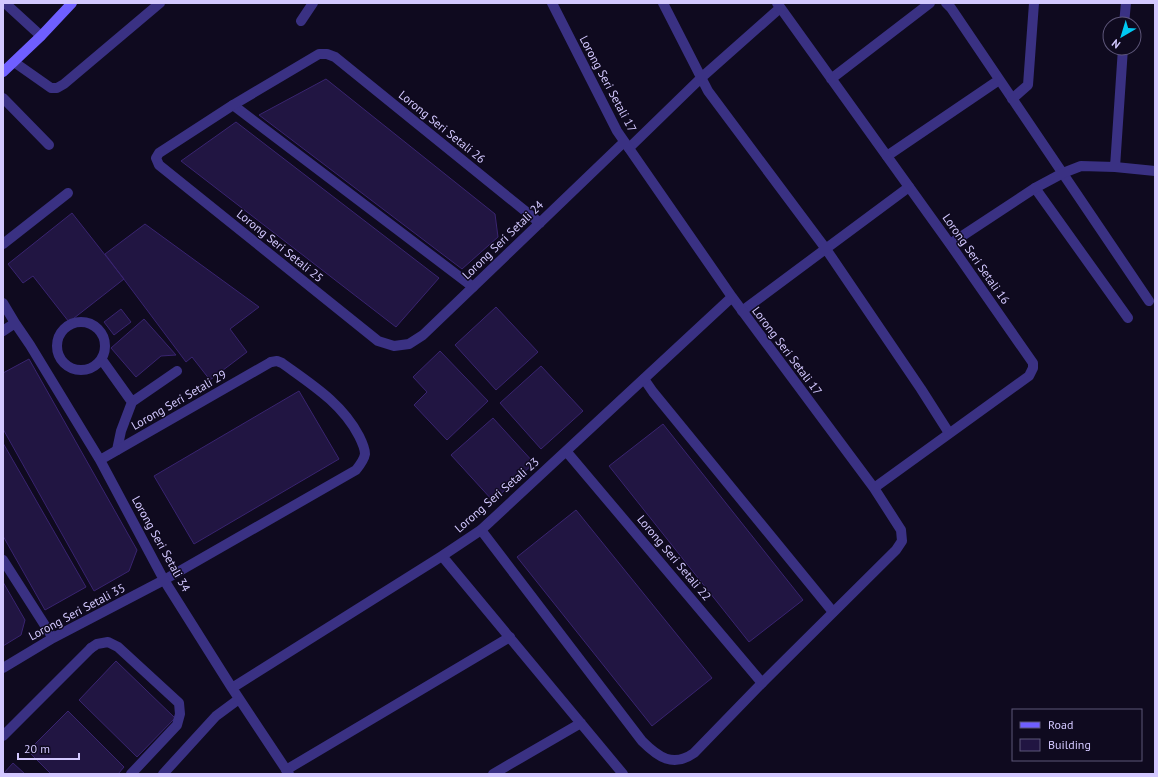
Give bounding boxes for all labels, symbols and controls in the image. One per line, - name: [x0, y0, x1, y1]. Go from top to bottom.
- north arrow: [1102, 16, 1142, 56]
- street label: Lorong Seri Setali 17: [577, 33, 640, 135]
- text: N: [1109, 36, 1123, 52]
- street label: Lorong Seri Setali 26: [396, 87, 489, 166]
- street label: Lorong Seri Setali 24: [459, 197, 547, 282]
- street label: Lorong Seri Setali 25: [234, 206, 327, 285]
- street label: Lorong Seri Setali 16: [940, 211, 1013, 307]
- street label: Lorong Seri Setali 17: [749, 303, 826, 398]
- street label: Lorong Seri Setali 29: [129, 366, 229, 433]
- street label: Lorong Seri Setali 23: [451, 454, 542, 535]
- street label: Lorong Seri Setali 34: [129, 493, 194, 595]
- street label: Lorong Seri Setali 22: [634, 512, 715, 604]
- street label: Lorong Seri Setali 35: [26, 580, 128, 643]
- legend: [1012, 709, 1142, 761]
- text: Road: [1048, 717, 1073, 732]
- scale bar: [18, 735, 79, 761]
- text: Building: [1048, 737, 1091, 752]
- text: 20 m: [24, 741, 50, 756]

